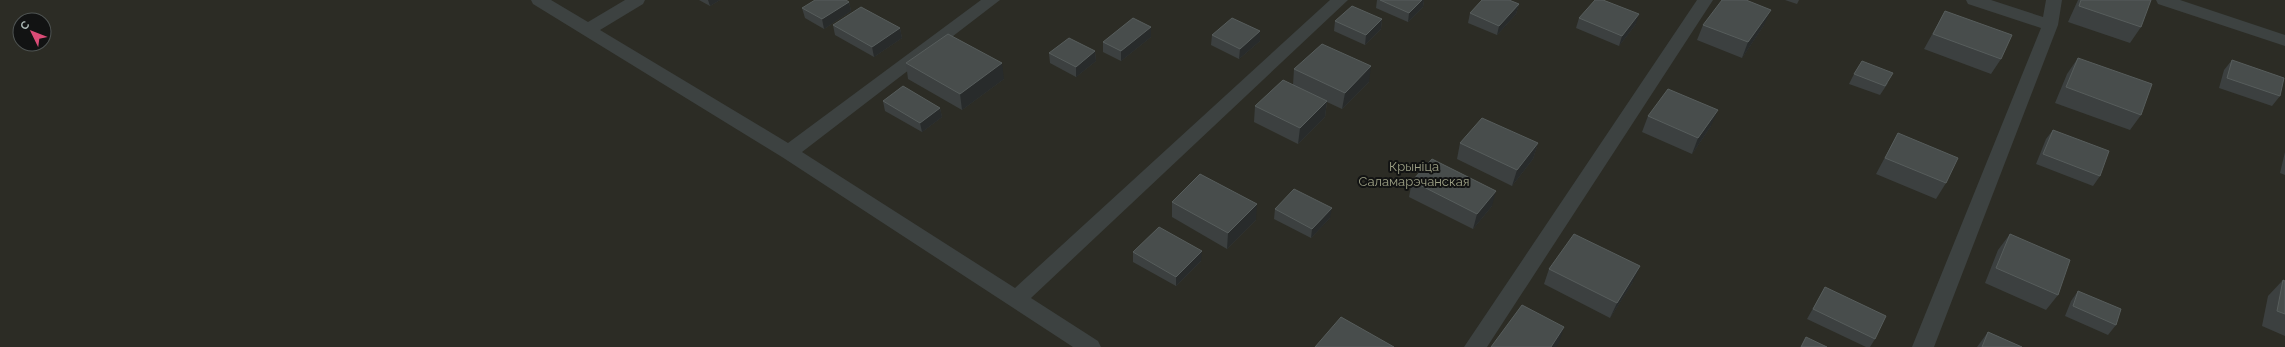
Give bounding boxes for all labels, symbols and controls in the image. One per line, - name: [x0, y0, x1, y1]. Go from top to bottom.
- north arrow: [12, 12, 52, 52]
- text: С: [18, 18, 33, 33]
- park label: Крыніца Саламарэчанская: [1358, 159, 1470, 189]

